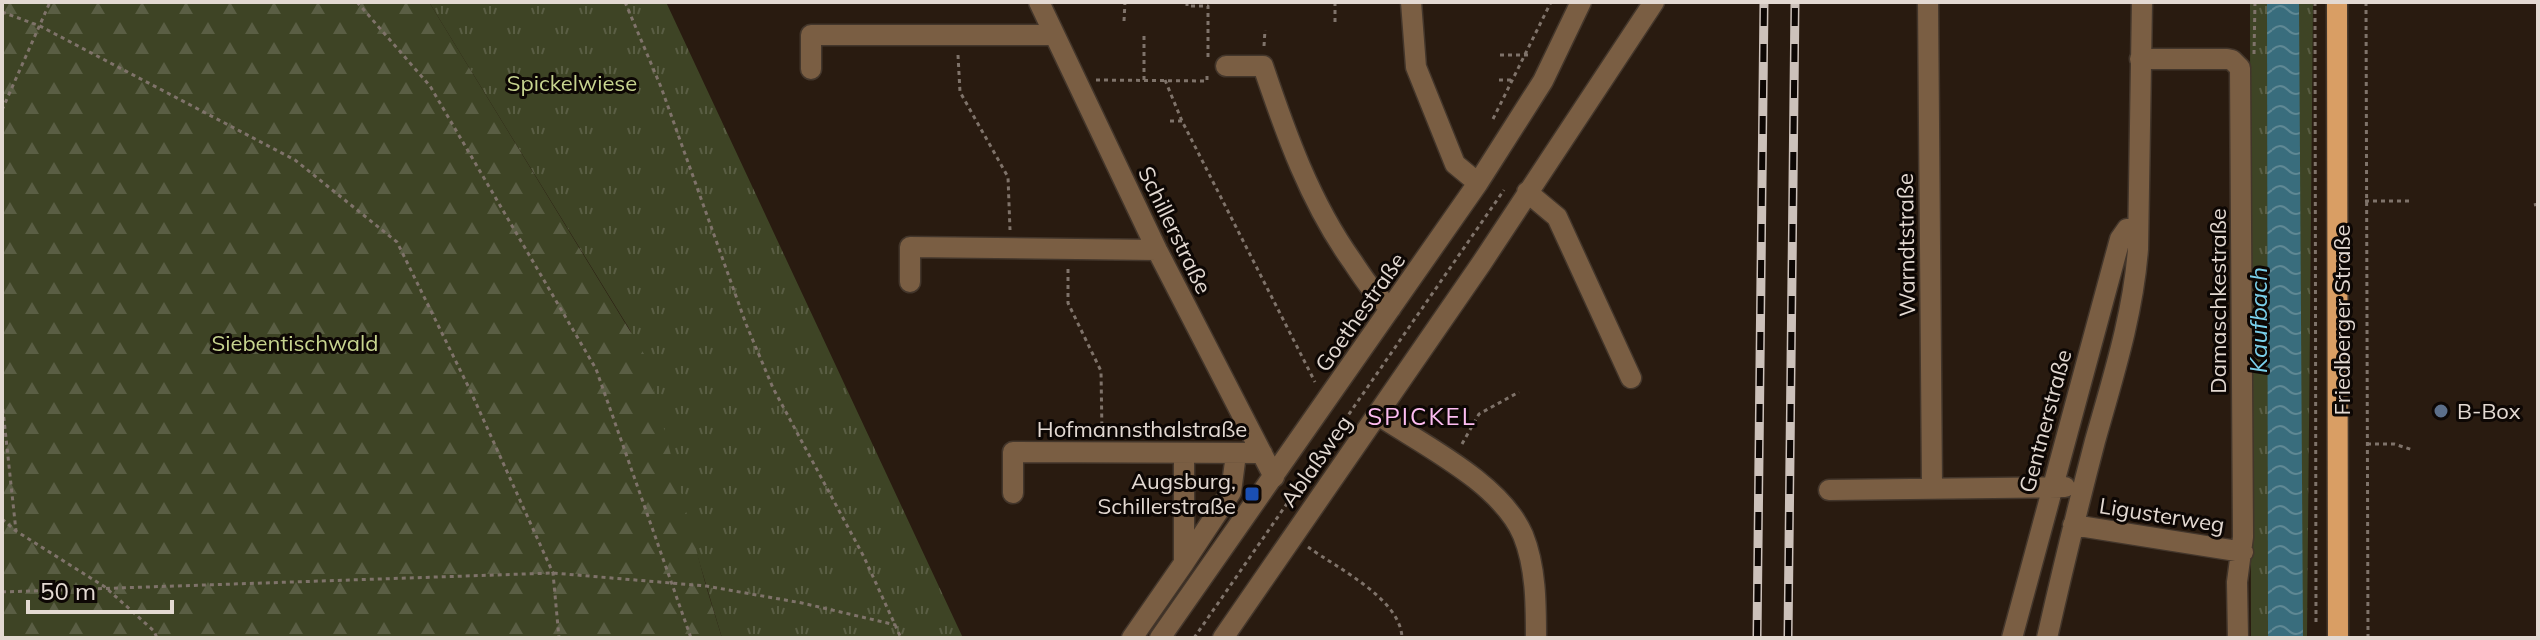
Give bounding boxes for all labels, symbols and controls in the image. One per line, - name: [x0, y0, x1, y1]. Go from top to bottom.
- park label: Spickelwiese: [507, 69, 637, 97]
- street label: Schillerstraße: [1132, 162, 1218, 298]
- street label: Warndtstraße: [1891, 173, 1921, 317]
- street label: Damaschkestraße: [2204, 208, 2232, 394]
- street label: Friedberger Straße: [2328, 225, 2356, 415]
- street label: Goethestraße: [1309, 247, 1411, 377]
- water label: Kaufbach: [2243, 267, 2273, 373]
- park label: Siebentischwald: [211, 329, 379, 357]
- street label: Gentnerstraße: [2012, 346, 2078, 496]
- place label: B-Box: [2457, 397, 2521, 425]
- district label: SPICKEL: [1367, 401, 1477, 431]
- marker: B-Box: [2432, 402, 2450, 420]
- street label: Ablaßweg: [1274, 410, 1358, 512]
- street label: Hofmannsthalstraße: [1037, 415, 1247, 443]
- place label: Augsburg, Schillerstraße: [1097, 467, 1236, 520]
- marker: Augsburg, Schillerstraße: [1243, 485, 1261, 503]
- street label: Ligusterweg: [2097, 491, 2227, 539]
- scale bar: [28, 564, 172, 614]
- text: 50 m: [40, 576, 96, 606]

